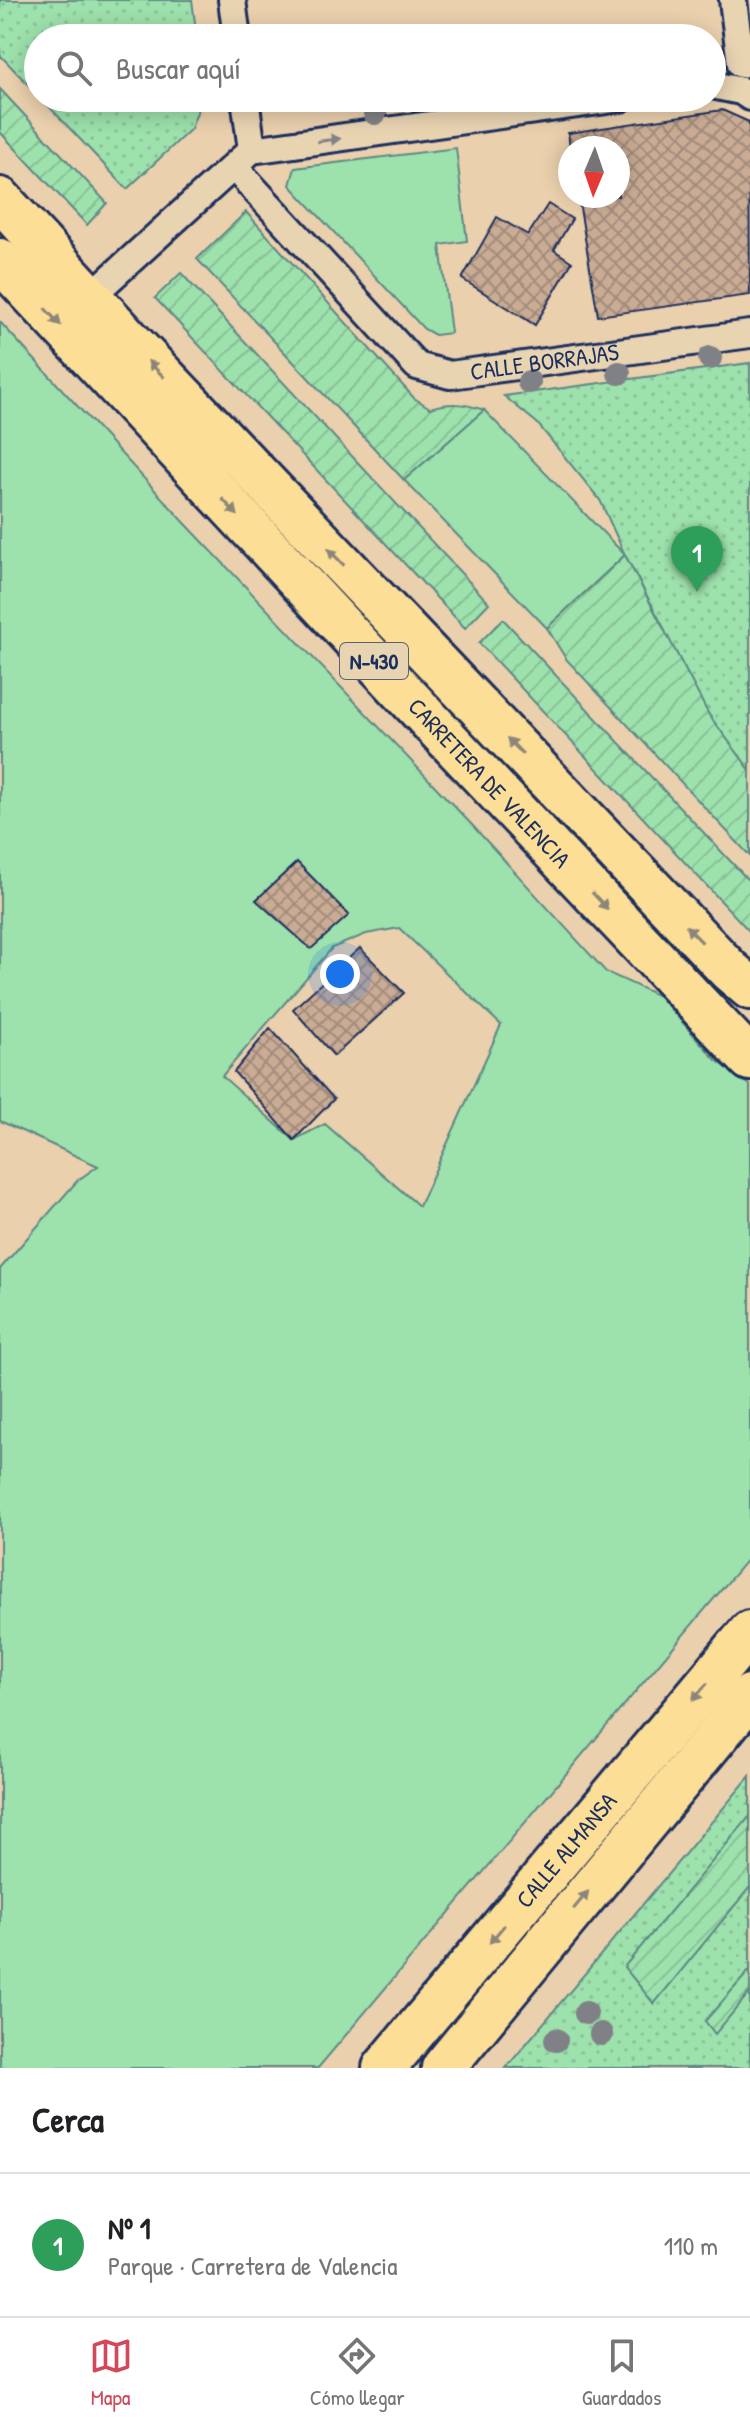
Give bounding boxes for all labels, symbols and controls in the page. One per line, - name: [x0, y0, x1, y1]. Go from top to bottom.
- search box: [24, 24, 726, 112]
- icon: search: [52, 46, 96, 90]
- text: Buscar aquí: [116, 48, 241, 88]
- one-way arrow: [317, 133, 342, 146]
- north arrow: [558, 136, 630, 208]
- one-way arrow: [44, 307, 62, 326]
- street label: CALLE BORRAJAS: [468, 335, 621, 387]
- one-way arrow: [148, 360, 166, 379]
- one-way arrow: [221, 497, 239, 516]
- pin: 1: [671, 526, 723, 592]
- one-way arrow: [327, 548, 345, 567]
- road number: N-430: [340, 643, 408, 679]
- street label: CARRETERA DE VALENCIA: [402, 690, 578, 875]
- one-way arrow: [506, 736, 524, 755]
- one-way arrow: [590, 891, 609, 910]
- one-way arrow: [685, 925, 704, 944]
- your location: [320, 954, 360, 994]
- one-way arrow: [692, 1682, 709, 1702]
- street label: CALLE ALMANSA: [508, 1785, 624, 1914]
- one-way arrow: [573, 1890, 589, 1910]
- one-way arrow: [489, 1924, 506, 1944]
- text: Cerca: [32, 2097, 104, 2143]
- text: Nº 1: [108, 2208, 151, 2248]
- text: 1: [53, 2228, 63, 2263]
- text: 110 m: [664, 2228, 718, 2263]
- text: Parque · Carretera de Valencia: [108, 2248, 397, 2283]
- tab: Mapa: [89, 2334, 133, 2412]
- tab: Cómo llegar: [310, 2334, 405, 2412]
- tab: Guardados: [582, 2334, 661, 2412]

